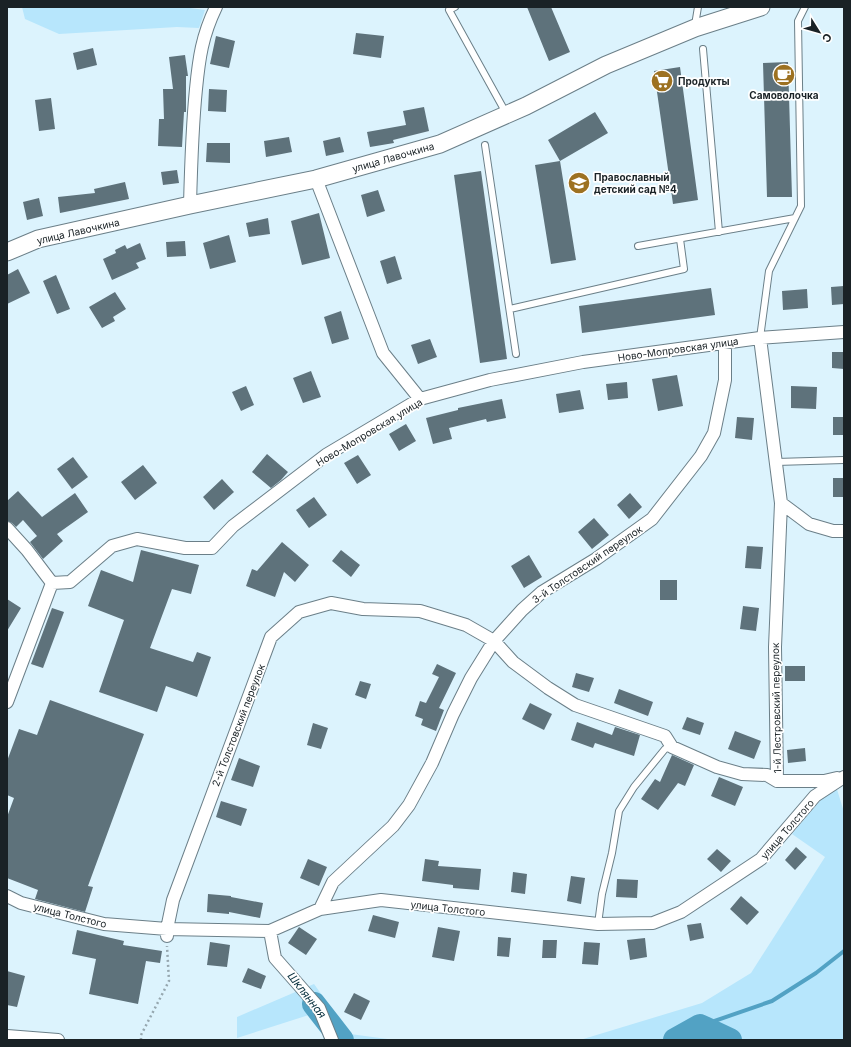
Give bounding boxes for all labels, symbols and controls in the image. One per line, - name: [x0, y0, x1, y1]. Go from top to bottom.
- north arrow: [799, 12, 839, 52]
- text: С: [819, 31, 835, 45]
- cafe icon: Самоволочка: [771, 62, 797, 88]
- supermarket icon: Продукты: [649, 68, 675, 94]
- place label: Продукты: [678, 75, 730, 88]
- place label: Самоволочка: [749, 89, 819, 101]
- street label: улица Лавочкина: [351, 140, 435, 174]
- school or university icon: Православный детский сад №4: [566, 170, 592, 196]
- place label: Православный детский сад №4: [594, 171, 677, 195]
- street label: улица Лавочкина: [35, 216, 121, 246]
- street label: Ново-Мопровская улица: [617, 335, 739, 363]
- street label: Ново-Мопровская улица: [314, 395, 424, 469]
- street label: 3-й Толстовский переулок: [530, 522, 645, 605]
- street label: 1-й Лестровский переулок: [769, 642, 783, 773]
- street label: 2-й Толстовский переулок: [209, 662, 267, 788]
- street label: улица Толстого: [758, 797, 816, 861]
- street label: улица Толстого: [410, 898, 486, 918]
- street label: улица Толстого: [32, 900, 108, 930]
- water label: Шклянная: [285, 969, 329, 1021]

